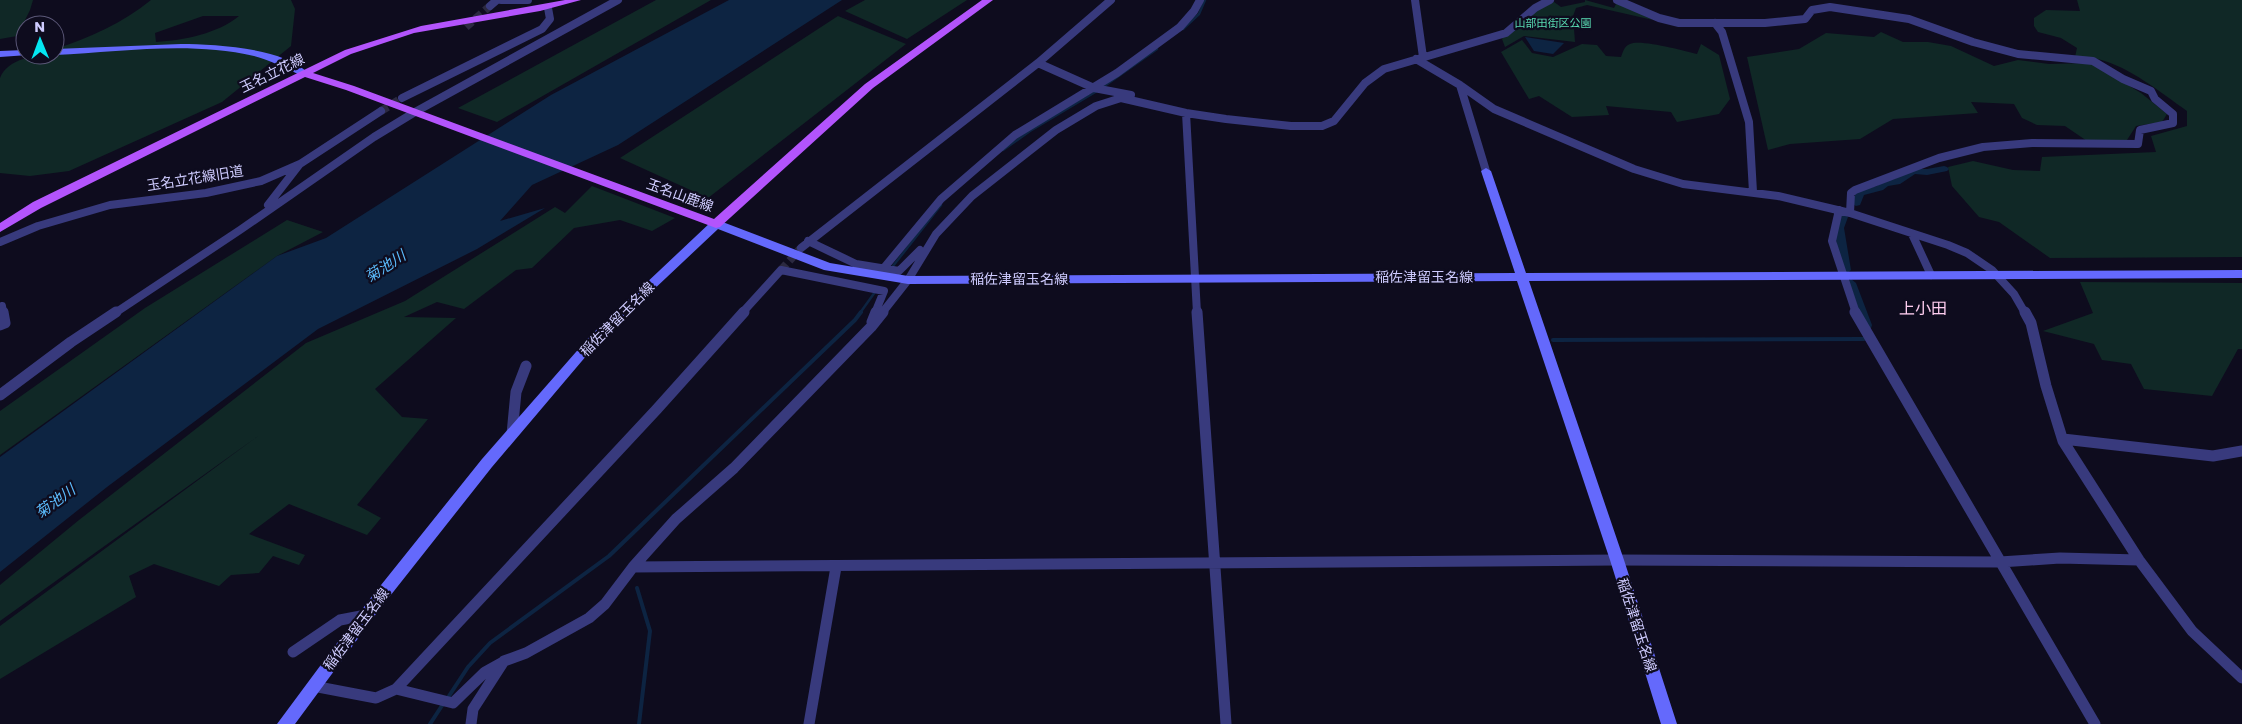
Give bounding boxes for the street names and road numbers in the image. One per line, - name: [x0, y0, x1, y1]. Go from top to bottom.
- street label: 玉名立花線: [236, 49, 308, 97]
- street label: 玉名立花線旧道: [145, 160, 245, 196]
- street label: 玉名山鹿線: [644, 174, 716, 216]
- street label: 稲佐津留玉名線: [1375, 267, 1473, 287]
- street label: 稲佐津留玉名線: [970, 269, 1068, 289]
- street label: 稲佐津留玉名線: [575, 277, 659, 361]
- street label: 稲佐津留玉名線: [1612, 575, 1662, 675]
- street label: 稲佐津留玉名線: [319, 584, 393, 674]

